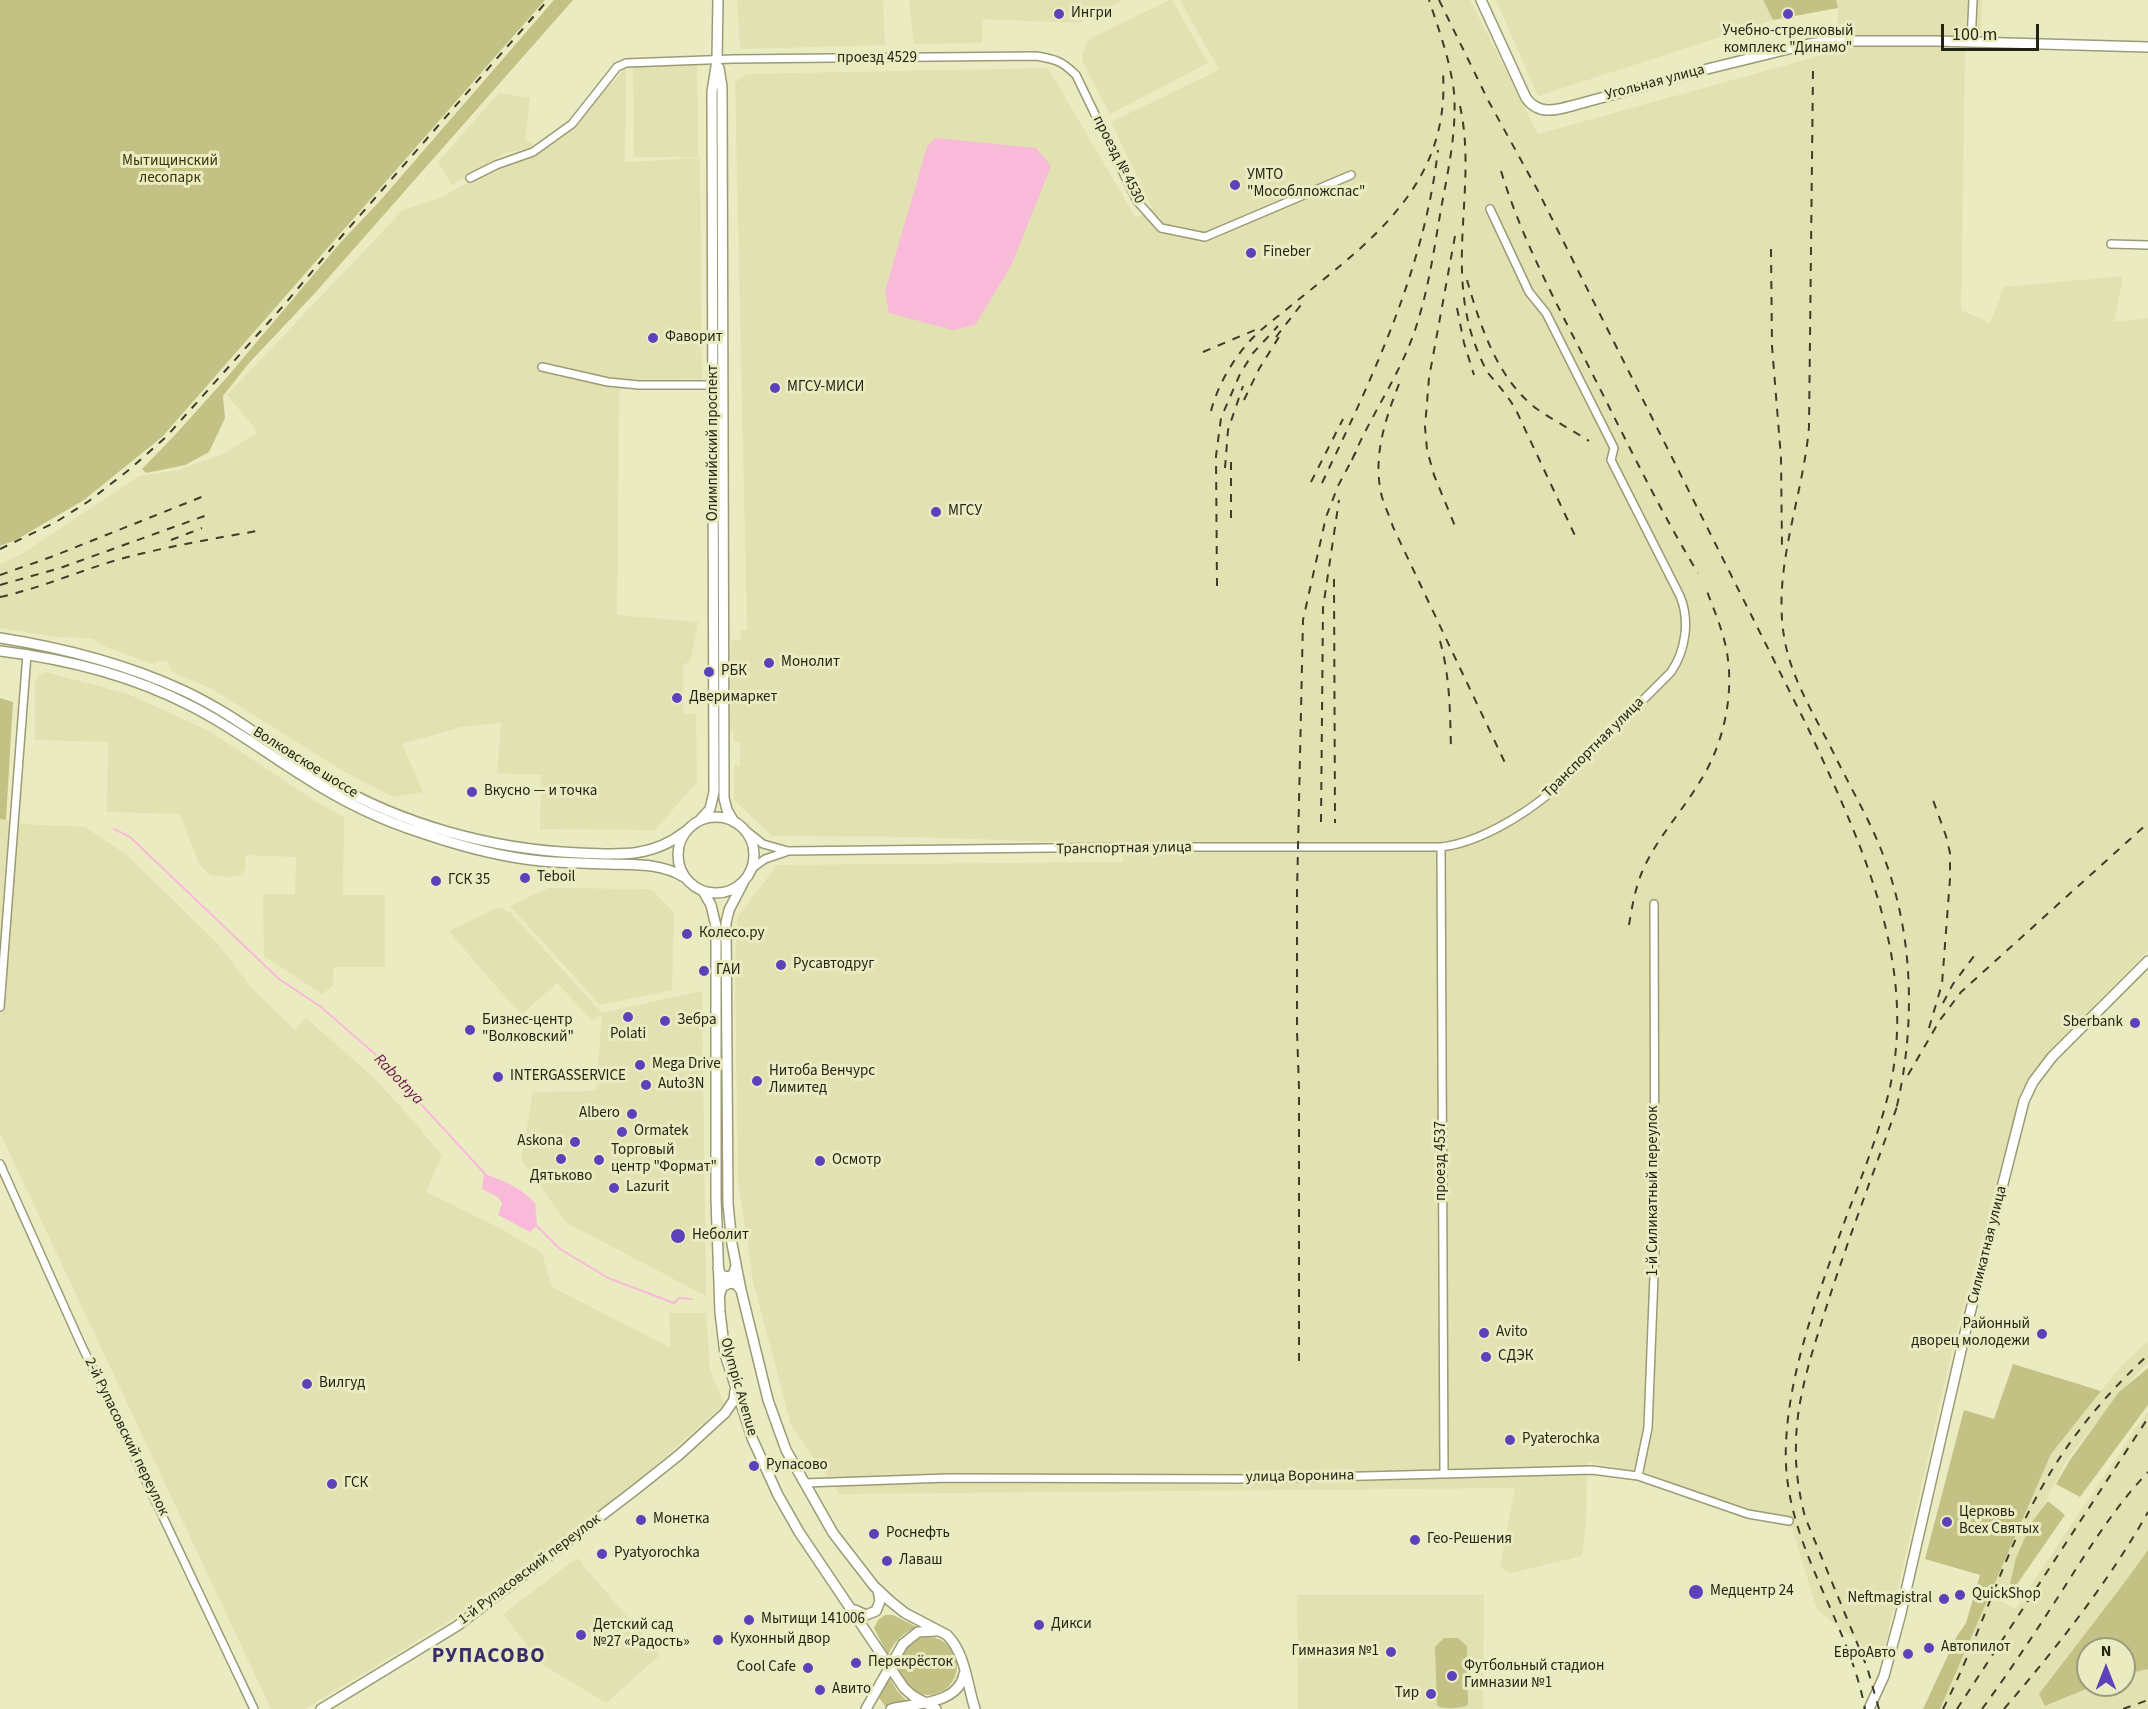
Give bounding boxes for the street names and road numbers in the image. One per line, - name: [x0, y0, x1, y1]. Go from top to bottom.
- street label: проезд 4529: [837, 50, 917, 68]
- street label: Угольная улица: [1603, 61, 1707, 105]
- street label: проезд № 4530: [1088, 113, 1148, 207]
- street label: Олимпийский проспект: [705, 365, 723, 521]
- street label: Транспортная улица: [1540, 694, 1648, 802]
- street label: Волковское шоссе: [249, 724, 361, 802]
- street label: Транспортная улица: [1056, 839, 1192, 859]
- street label: 1-й Силикатный переулок: [1645, 1106, 1663, 1276]
- street label: проезд 4537: [1433, 1121, 1451, 1201]
- street label: Силикатная улица: [1965, 1184, 2011, 1306]
- street label: Olympic Avenue: [715, 1336, 761, 1438]
- street label: 2-й Рупасовский переулок: [80, 1355, 172, 1519]
- street label: улица Воронина: [1246, 1467, 1354, 1487]
- street label: 1-й Рупасовский переулок: [455, 1511, 605, 1629]

